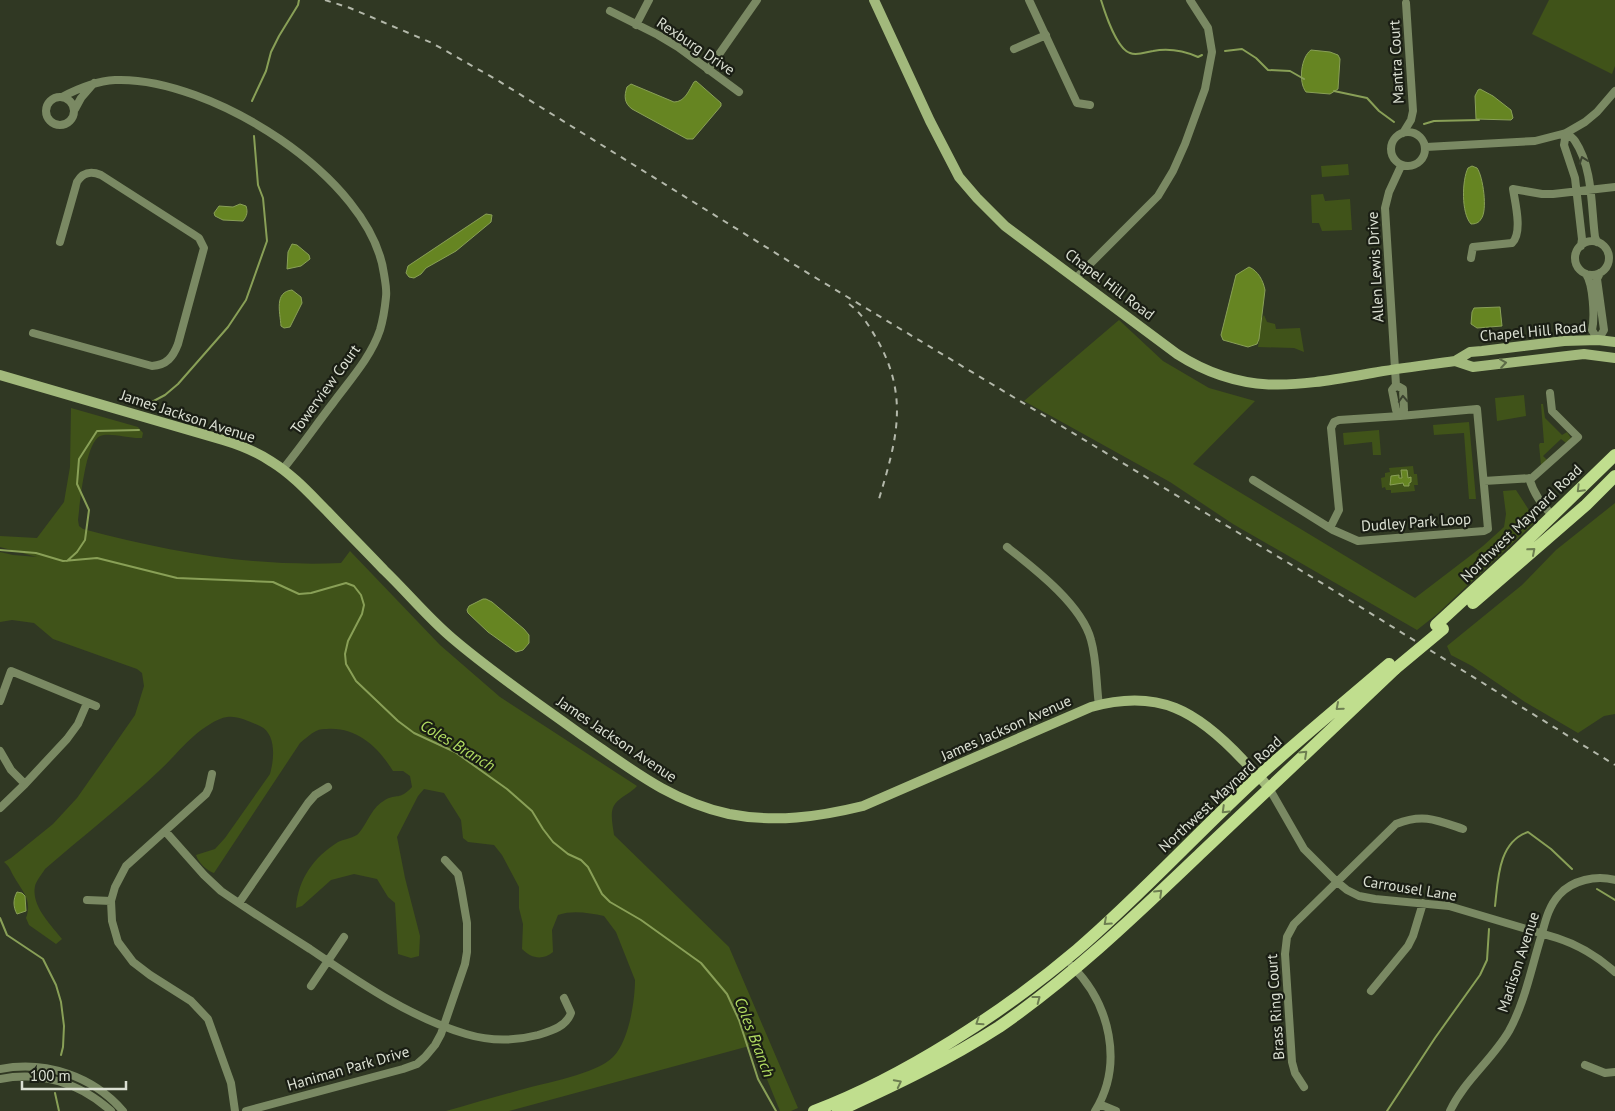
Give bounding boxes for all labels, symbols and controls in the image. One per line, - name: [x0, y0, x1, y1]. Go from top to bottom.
- street label: Rexburg Drive: [653, 13, 739, 79]
- street label: Mantra Court: [1384, 20, 1408, 104]
- one-way arrow: [1579, 156, 1589, 165]
- street label: Allen Lewis Drive: [1363, 211, 1387, 323]
- street label: Chapel Hill Road: [1062, 244, 1158, 324]
- street label: Chapel Hill Road: [1479, 317, 1587, 345]
- street label: Towerview Court: [286, 341, 364, 437]
- one-way arrow: [1499, 358, 1507, 369]
- street label: James Jackson Avenue: [117, 385, 258, 447]
- one-way arrow: [1398, 394, 1409, 402]
- street label: Northwest Maynard Road: [1456, 460, 1586, 586]
- one-way arrow: [1577, 484, 1586, 493]
- street label: Dudley Park Loop: [1360, 509, 1472, 535]
- one-way arrow: [1527, 548, 1536, 557]
- street label: James Jackson Avenue: [553, 691, 681, 786]
- street label: James Jackson Avenue: [937, 691, 1074, 766]
- one-way arrow: [1335, 702, 1344, 711]
- water label: Coles Branch: [417, 715, 499, 775]
- street label: Northwest Maynard Road: [1154, 732, 1286, 856]
- one-way arrow: [1299, 751, 1308, 760]
- one-way arrow: [1221, 804, 1230, 813]
- street label: Carrousel Lane: [1362, 871, 1458, 905]
- one-way arrow: [1154, 890, 1163, 899]
- street label: Madison Avenue: [1493, 909, 1543, 1015]
- one-way arrow: [1104, 917, 1113, 926]
- street label: Brass Ring Court: [1262, 953, 1288, 1061]
- water label: Coles Branch: [731, 994, 779, 1080]
- one-way arrow: [1031, 996, 1041, 1005]
- one-way arrow: [975, 1016, 985, 1025]
- street label: Haniman Park Drive: [285, 1041, 411, 1095]
- scale bar: [22, 1058, 126, 1090]
- text: 100 m: [30, 1066, 71, 1085]
- one-way arrow: [893, 1079, 902, 1089]

